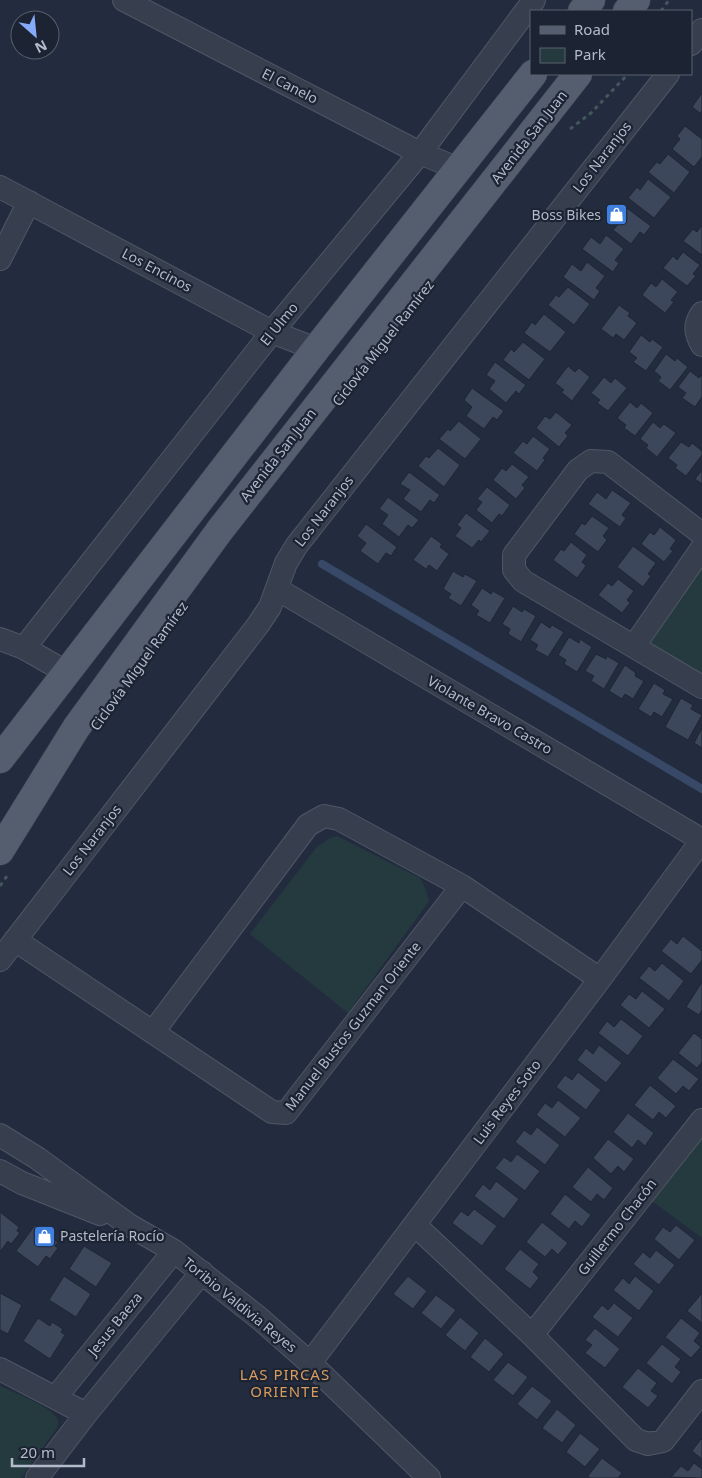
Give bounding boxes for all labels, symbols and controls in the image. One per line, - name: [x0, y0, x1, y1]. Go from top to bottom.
- north arrow: [10, 10, 60, 60]
- legend: [530, 10, 692, 75]
- text: Road: [574, 19, 610, 39]
- text: N: [32, 36, 51, 58]
- text: Park: [574, 44, 606, 64]
- street label: El Canelo: [259, 63, 321, 108]
- street label: Avenida San Juan: [486, 86, 571, 187]
- street label: Los Naranjos: [568, 117, 636, 196]
- shop icon: Boss Bikes: [605, 203, 629, 227]
- place label: Boss Bikes: [532, 205, 601, 224]
- street label: Los Encinos: [119, 243, 196, 296]
- street label: Ciclovía Miguel Ramírez: [327, 275, 438, 410]
- street label: El Ulmo: [255, 298, 302, 349]
- street label: Avenida San Juan: [235, 404, 320, 505]
- street label: Los Naranjos: [290, 471, 358, 550]
- street label: Ciclovía Miguel Ramírez: [85, 597, 192, 734]
- street label: Violante Bravo Castro: [424, 671, 556, 758]
- street label: Los Naranjos: [58, 800, 126, 879]
- street label: Manuel Bustos Guzman Oriente: [281, 937, 425, 1114]
- street label: Luis Reyes Soto: [469, 1056, 545, 1148]
- street label: Guillermo Chacón: [573, 1174, 660, 1279]
- shop icon: Pastelería Rocío: [32, 1224, 56, 1248]
- place label: Pastelería Rocío: [60, 1226, 164, 1245]
- street label: Toribio Valdivia Reyes: [180, 1253, 301, 1357]
- street label: Jesus Baeza: [82, 1288, 146, 1361]
- district label: LAS PIRCAS ORIENTE: [240, 1364, 330, 1401]
- scale bar: [12, 1436, 85, 1468]
- text: 20 m: [20, 1442, 55, 1462]

